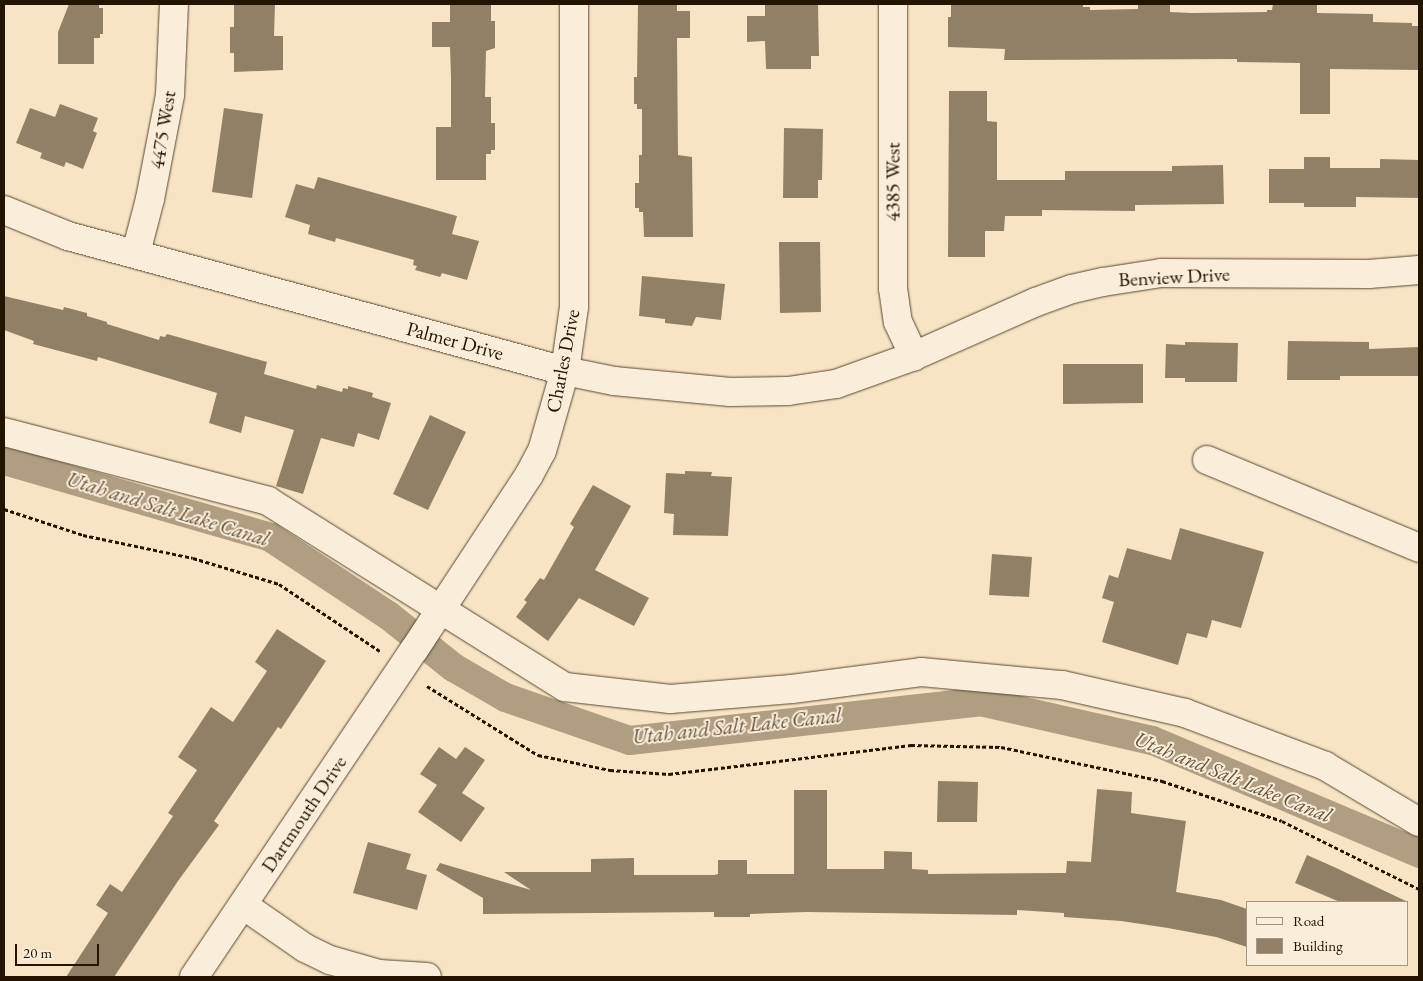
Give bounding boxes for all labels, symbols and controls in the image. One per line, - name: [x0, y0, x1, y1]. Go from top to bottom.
- street label: 4475 West: [145, 89, 181, 171]
- street label: 4385 West: [881, 142, 905, 222]
- street label: Benview Drive: [1118, 262, 1230, 292]
- street label: Charles Drive: [541, 307, 585, 415]
- street label: Palmer Drive: [404, 317, 506, 365]
- water label: Utah and Salt Lake Canal: [64, 466, 272, 552]
- water label: Utah and Salt Lake Canal: [631, 702, 843, 750]
- water label: Utah and Salt Lake Canal: [1131, 726, 1335, 828]
- street label: Dartmouth Drive: [256, 751, 352, 877]
- legend: [1246, 901, 1408, 966]
- text: Road: [1293, 911, 1324, 930]
- scale bar: [18, 934, 101, 966]
- text: Building: [1293, 936, 1343, 955]
- text: 20 m: [23, 943, 52, 962]

